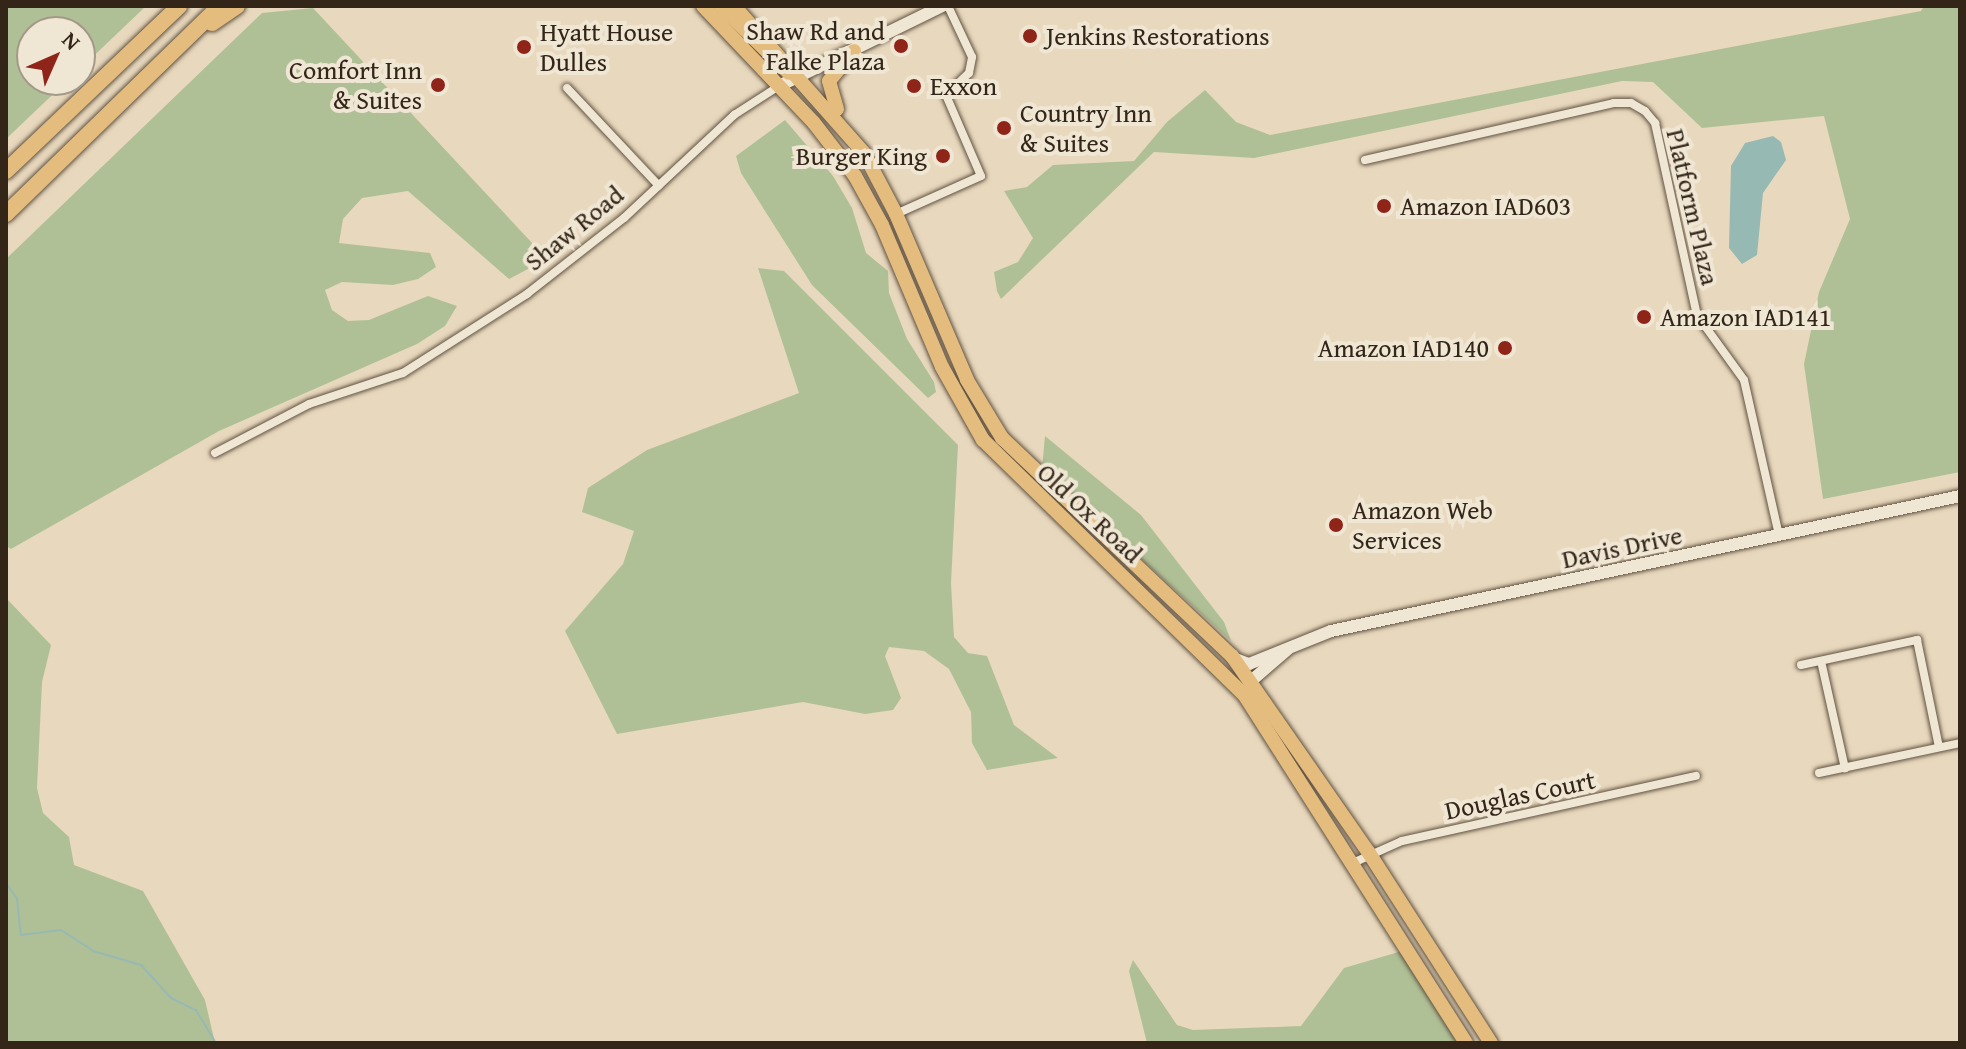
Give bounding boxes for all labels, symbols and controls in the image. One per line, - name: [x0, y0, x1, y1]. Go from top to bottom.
- place label: Shaw Rd and Falke Plaza: [746, 15, 885, 76]
- north arrow: [16, 16, 96, 96]
- place label: Hyatt House Dulles: [540, 16, 673, 78]
- place label: Jenkins Restorations: [1046, 20, 1269, 52]
- text: N: [55, 24, 88, 57]
- marker: Jenkins Restorations: [1021, 27, 1039, 45]
- marker: Shaw Rd and Falke Plaza: [892, 37, 910, 55]
- marker: Hyatt House Dulles: [515, 38, 533, 56]
- place label: Comfort Inn & Suites: [289, 54, 422, 116]
- place label: Exxon: [930, 70, 997, 102]
- marker: Comfort Inn & Suites: [429, 76, 447, 94]
- marker: Exxon: [905, 77, 923, 95]
- place label: Country Inn & Suites: [1020, 97, 1152, 158]
- marker: Country Inn & Suites: [995, 119, 1013, 137]
- street label: Platform Plaza: [1660, 126, 1726, 288]
- place label: Burger King: [796, 140, 927, 172]
- marker: Burger King: [934, 147, 952, 165]
- street label: Shaw Road: [518, 179, 630, 277]
- place label: Amazon IAD603: [1400, 190, 1571, 222]
- marker: Amazon IAD603: [1375, 197, 1393, 215]
- place label: Amazon IAD141: [1660, 301, 1831, 333]
- marker: Amazon IAD141: [1635, 308, 1653, 326]
- place label: Amazon IAD140: [1318, 332, 1489, 364]
- marker: Amazon IAD140: [1496, 339, 1514, 357]
- street label: Old Ox Road: [1031, 457, 1149, 569]
- place label: Amazon Web Services: [1352, 494, 1493, 556]
- marker: Amazon Web Services: [1327, 516, 1345, 534]
- street label: Davis Drive: [1559, 519, 1685, 575]
- street label: Douglas Court: [1442, 764, 1598, 826]

